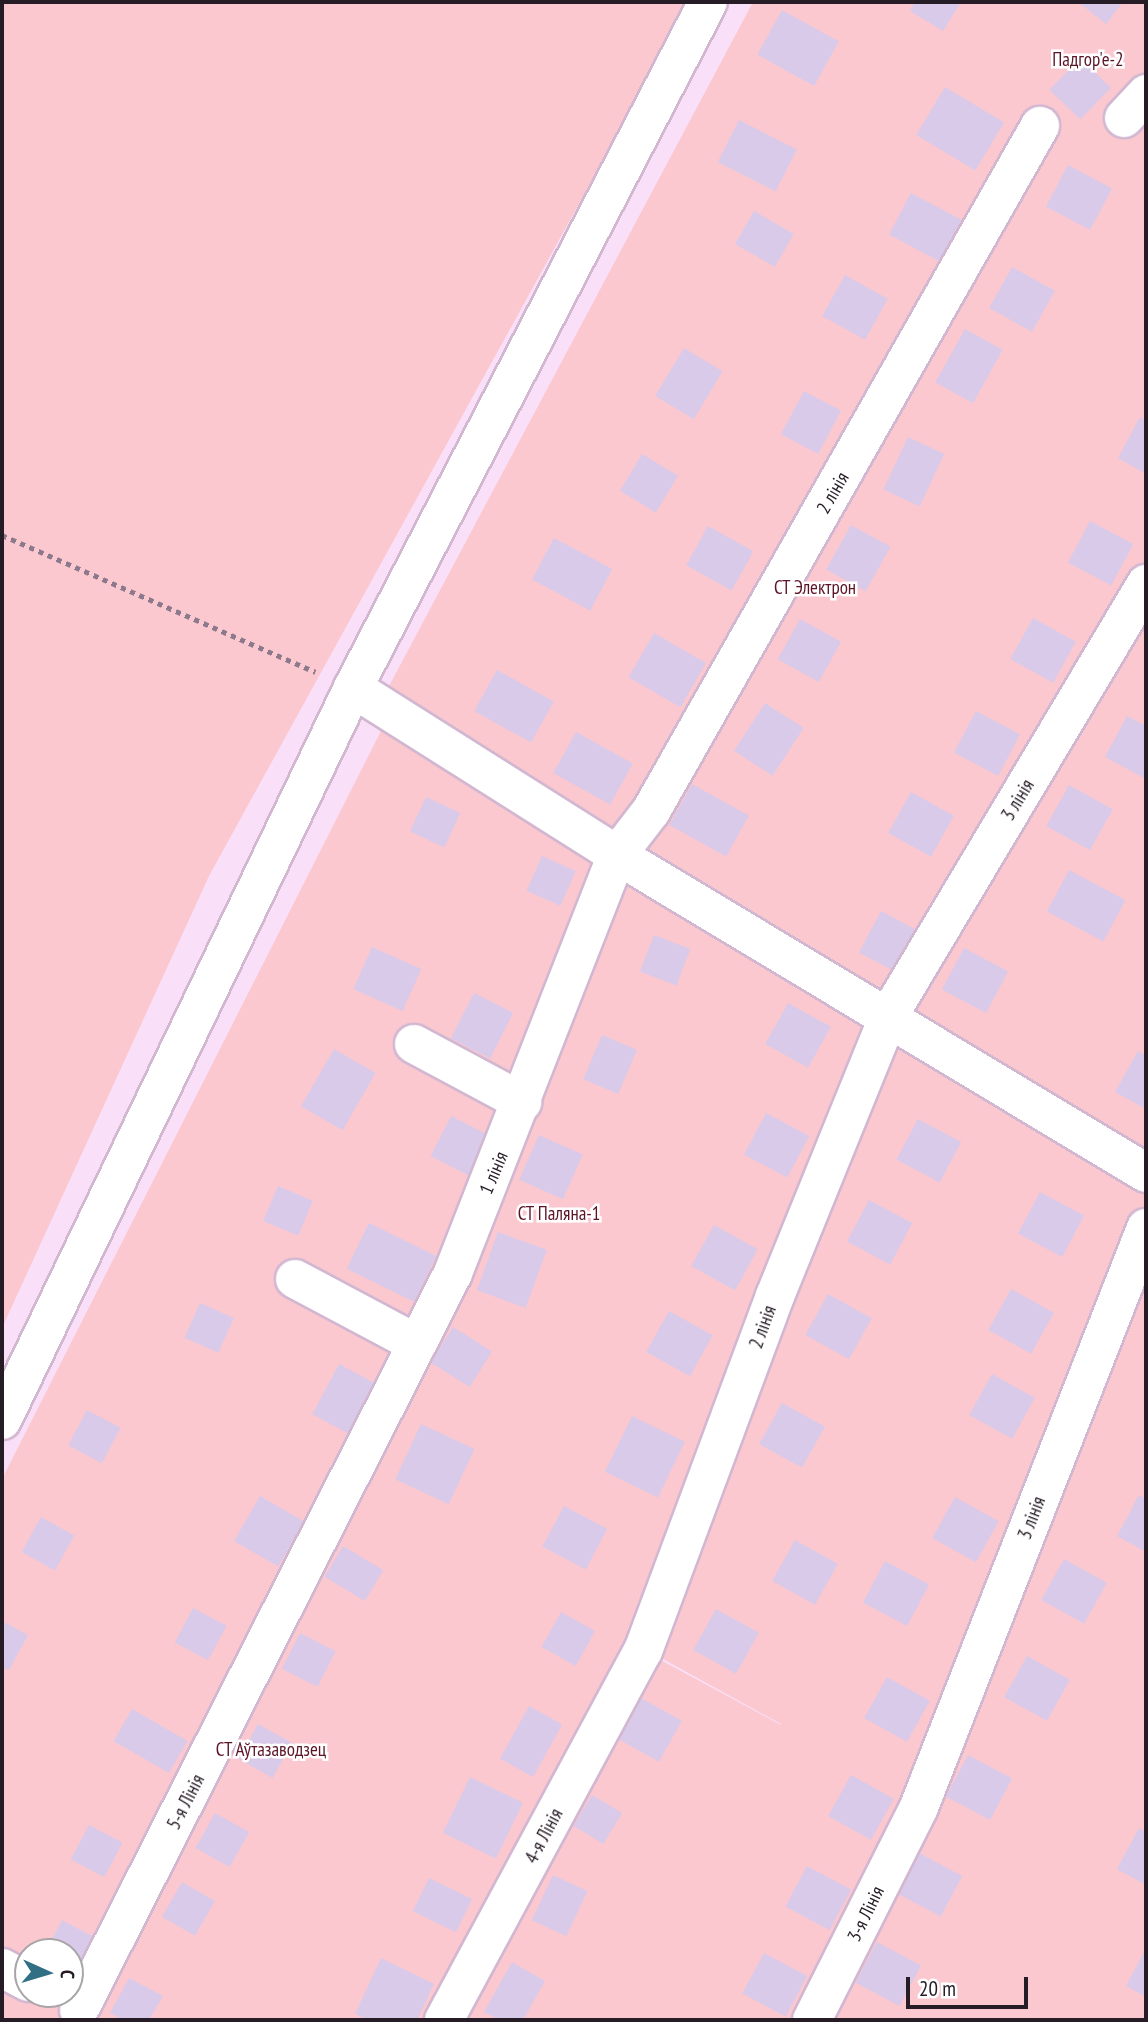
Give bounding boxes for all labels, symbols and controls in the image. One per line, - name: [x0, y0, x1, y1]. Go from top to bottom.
- park label: Падгор'е-2: [1052, 49, 1124, 71]
- street label: 2 лінія: [812, 468, 854, 518]
- park label: СТ Электрон: [774, 577, 856, 599]
- street label: 3 лінія: [997, 775, 1039, 825]
- street label: 1 лінія: [475, 1148, 513, 1198]
- park label: СТ Паляна-1: [517, 1203, 601, 1225]
- street label: 2 лінія: [745, 1302, 781, 1352]
- street label: 3 лінія: [1013, 1493, 1051, 1543]
- park label: СТ Аўтазаводзец: [215, 1739, 327, 1761]
- street label: 5-я Лінія: [162, 1771, 210, 1833]
- street label: 4-я Лінія: [520, 1805, 568, 1867]
- street label: 3-я Лінія: [843, 1883, 889, 1945]
- north arrow: [14, 1938, 84, 2008]
- scale bar: [910, 1962, 1032, 2006]
- text: С: [56, 1969, 80, 1979]
- text: 20 m: [919, 1975, 956, 2002]

